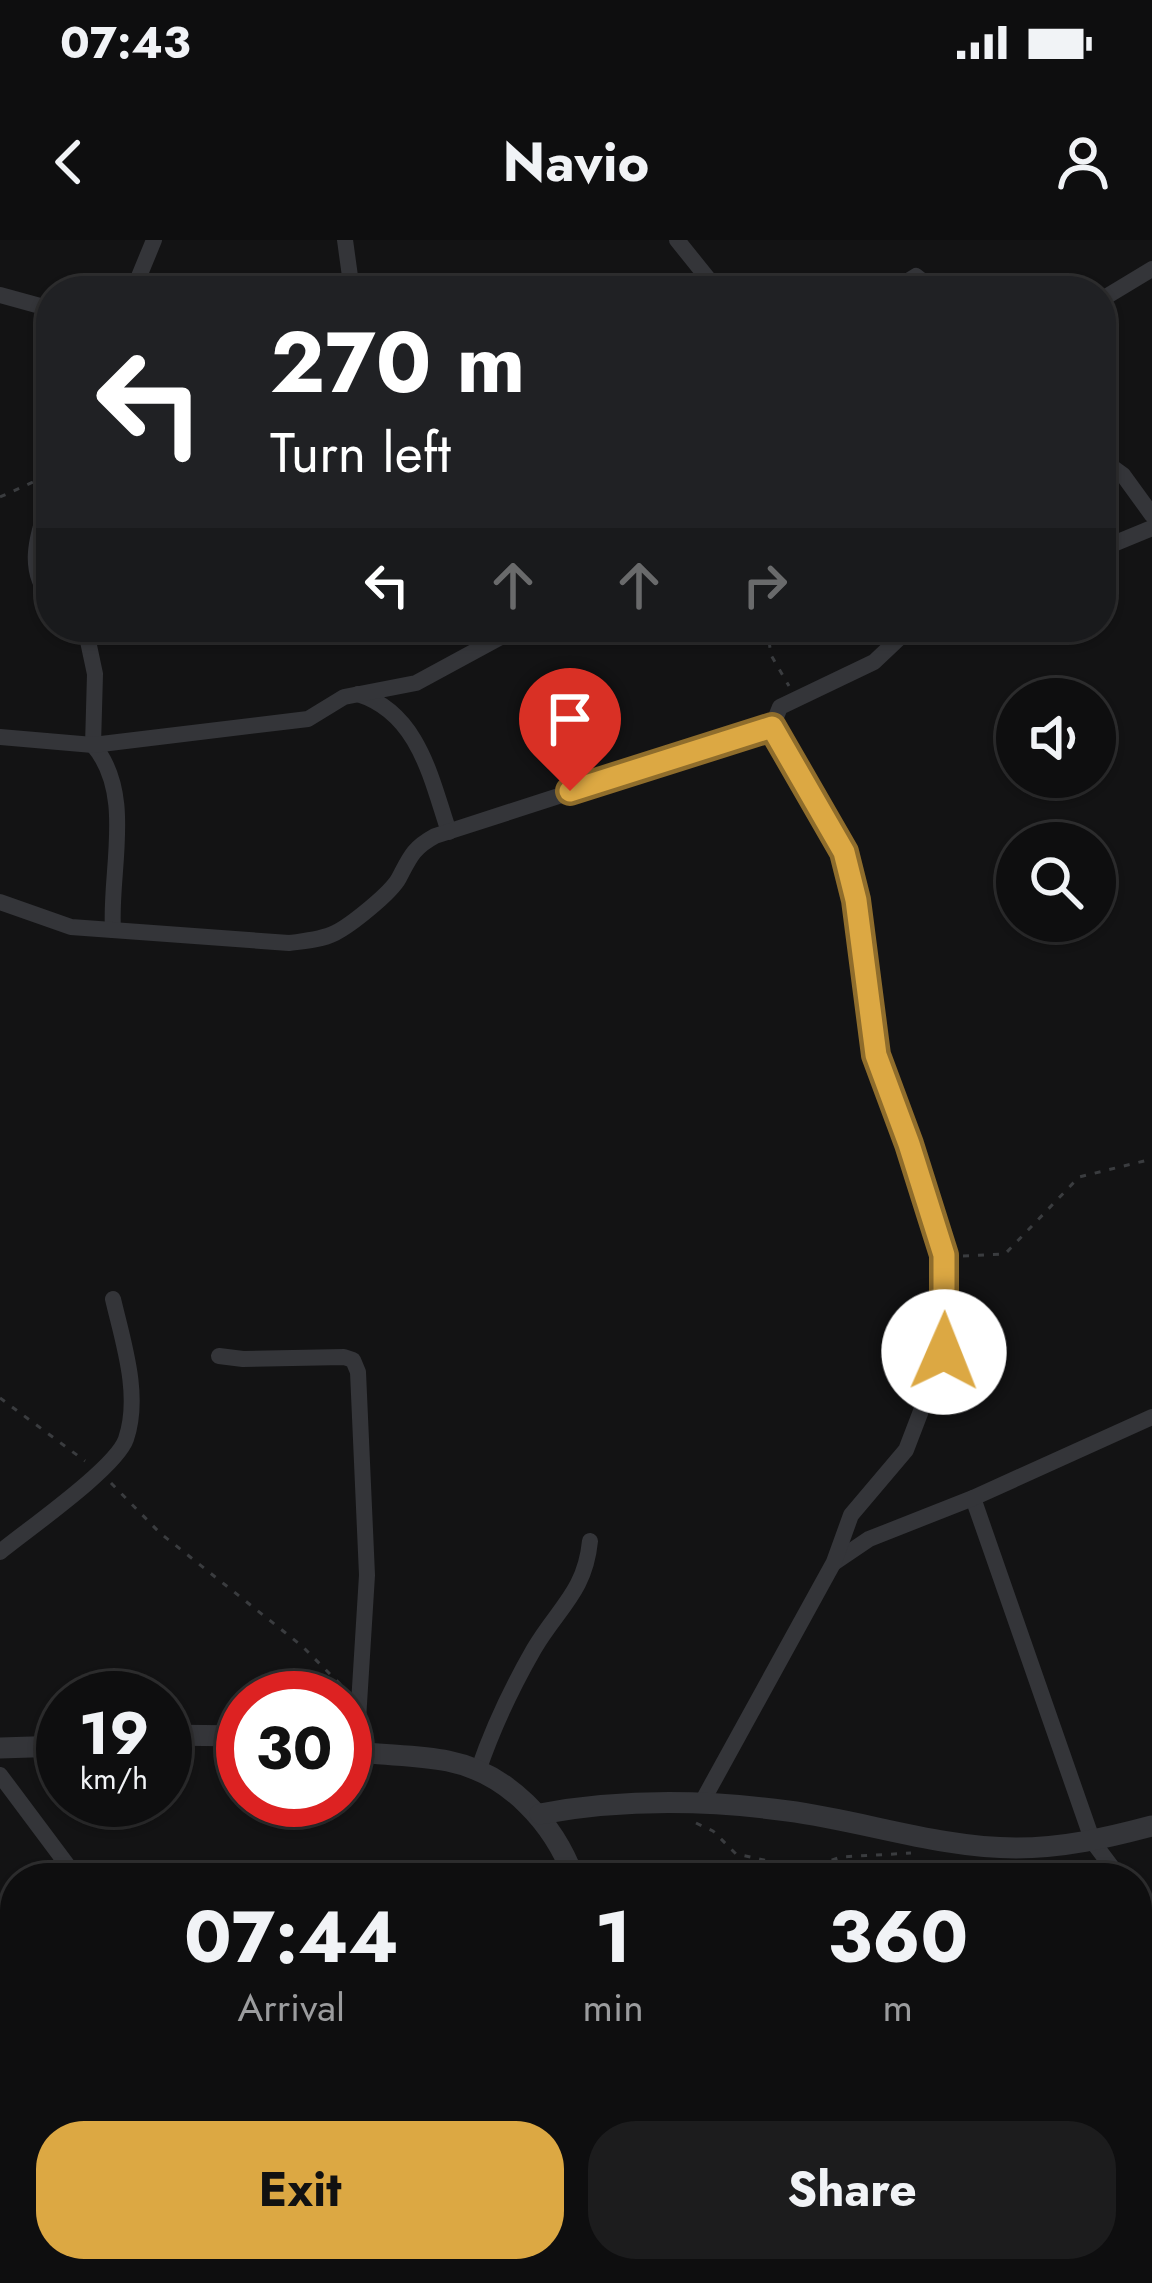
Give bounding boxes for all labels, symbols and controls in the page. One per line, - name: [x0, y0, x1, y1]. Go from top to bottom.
- text: 07:43: [60, 10, 191, 75]
- text: Navio: [503, 123, 649, 201]
- icon: back: [36, 129, 102, 195]
- icon: person: [1050, 129, 1116, 195]
- text: 270 m: [270, 302, 525, 424]
- icon: left: [72, 324, 228, 480]
- text: Turn left: [270, 414, 451, 492]
- icon: left: [354, 552, 420, 618]
- icon: ahead: [480, 552, 546, 618]
- icon: ahead: [606, 552, 672, 618]
- icon: right: [732, 552, 798, 618]
- pin: [519, 668, 621, 791]
- map controls: [996, 678, 1116, 942]
- button: sound: [996, 678, 1116, 798]
- icon: arrive: [537, 686, 603, 752]
- button: search: [996, 822, 1116, 942]
- position arrow: [881, 1289, 1007, 1415]
- speed limit sign: 30: [216, 1671, 372, 1827]
- text: 19: [79, 1690, 149, 1777]
- text: km/h: [80, 1757, 148, 1800]
- text: 07:44: [184, 1885, 399, 1989]
- text: 1: [595, 1885, 631, 1989]
- text: 360: [828, 1885, 968, 1989]
- text: Arrival: [238, 1979, 345, 2036]
- text: min: [583, 1979, 644, 2036]
- text: m: [883, 1979, 913, 2036]
- button: Exit: [36, 2121, 564, 2259]
- button: Share: [588, 2121, 1116, 2259]

